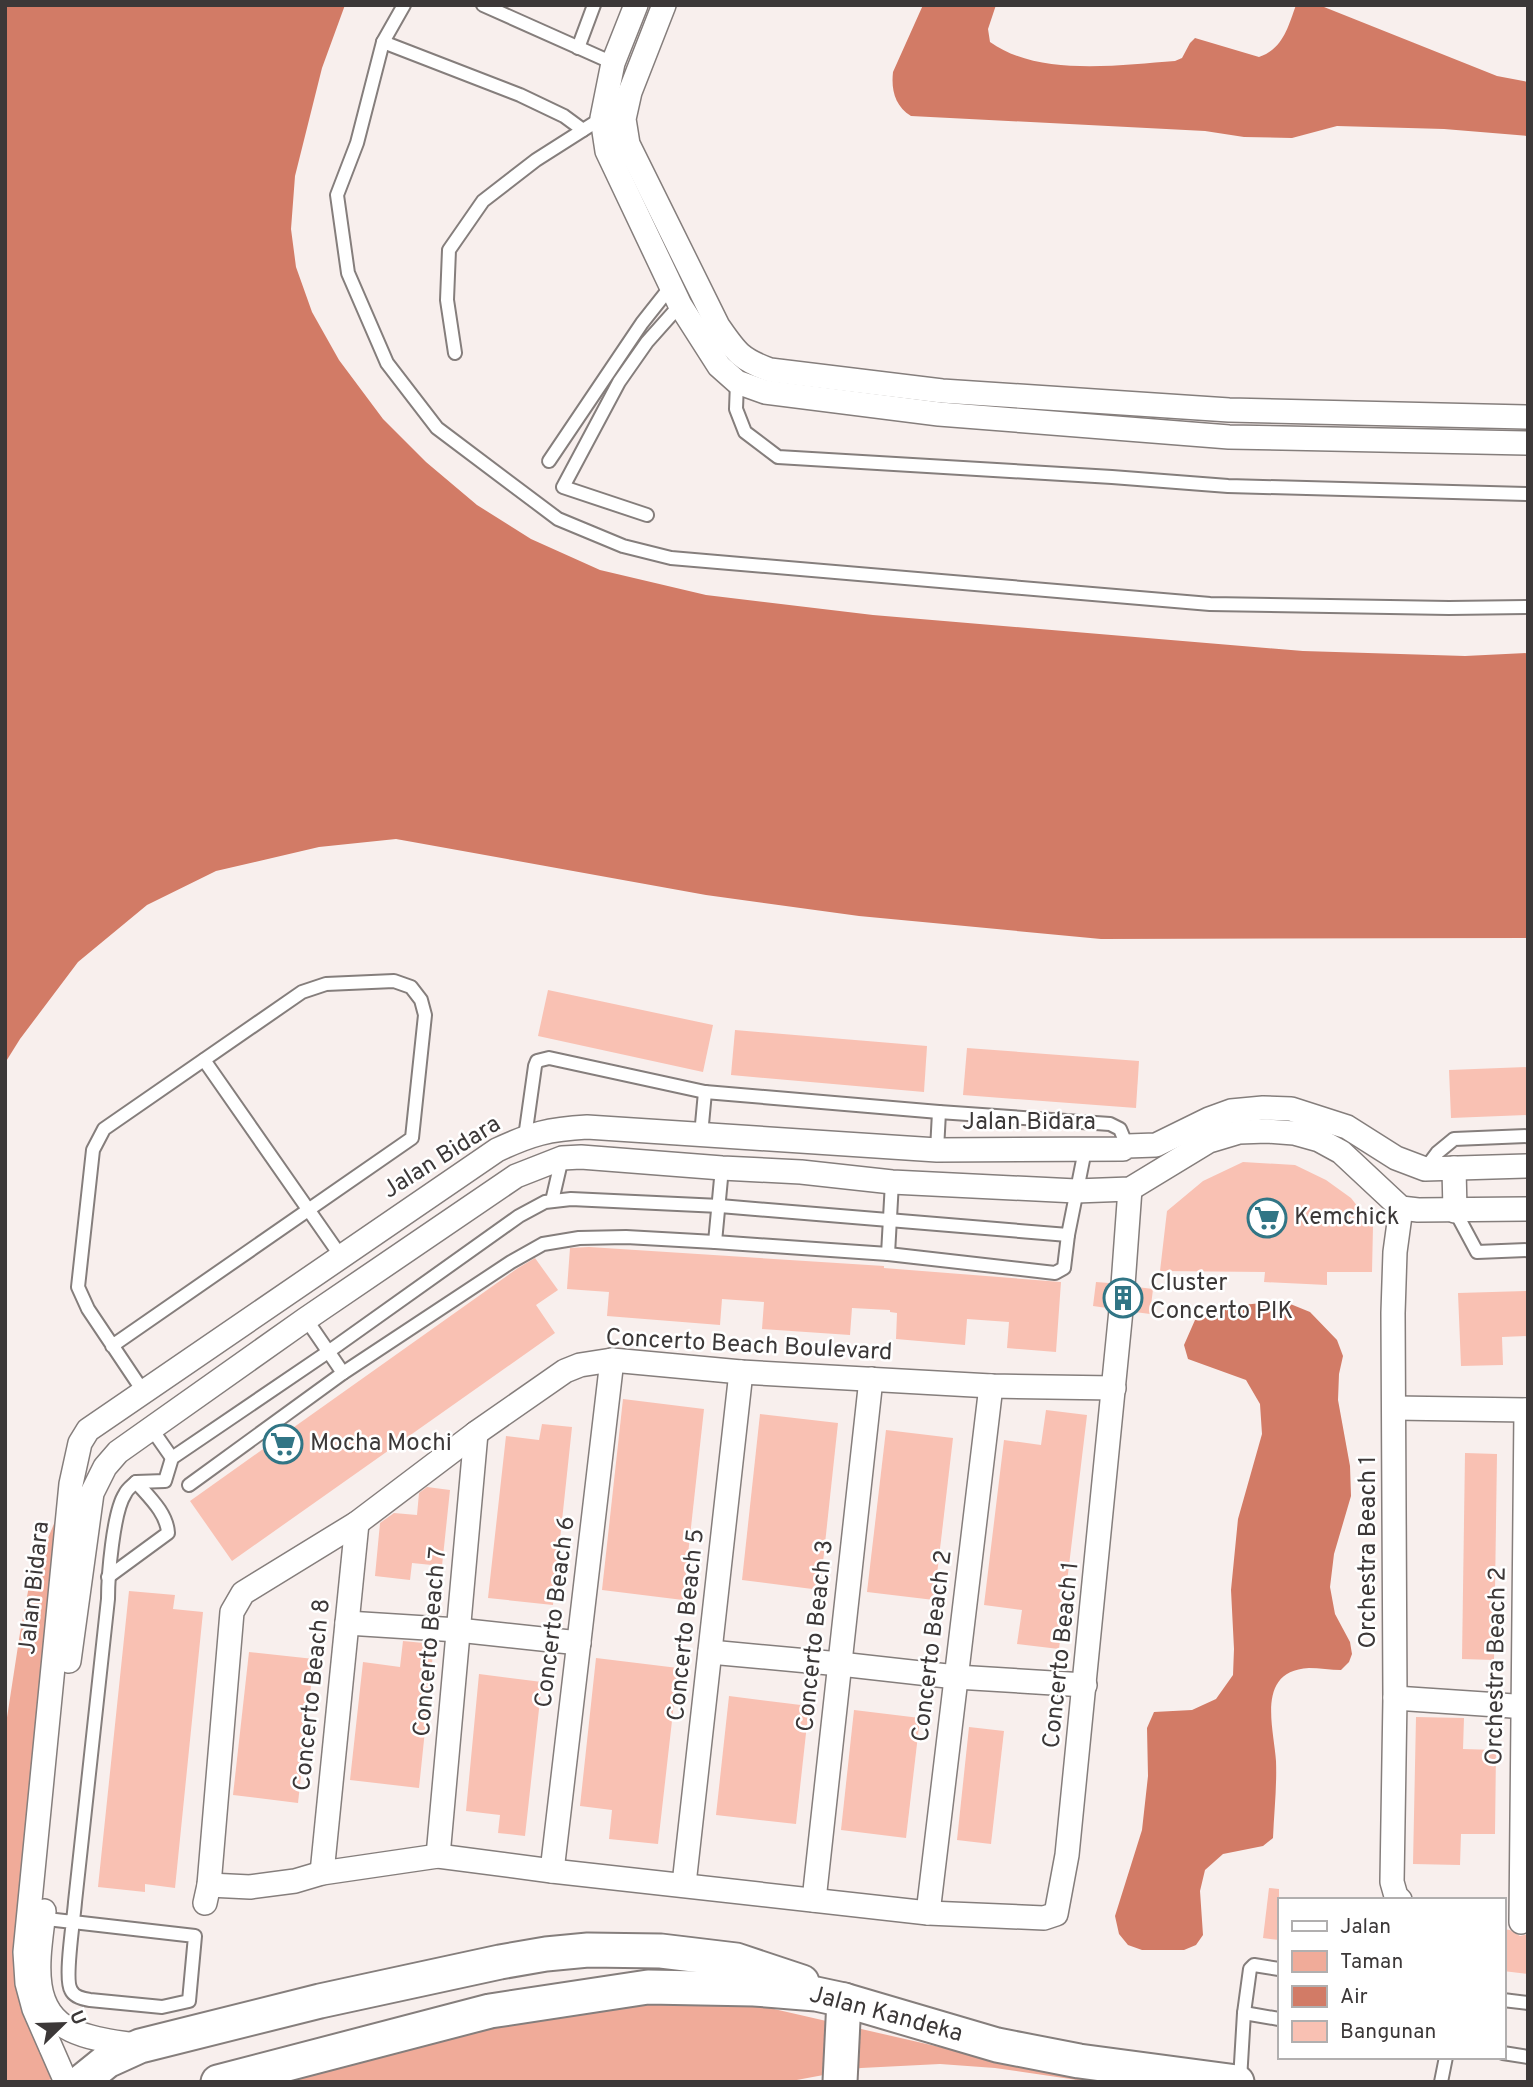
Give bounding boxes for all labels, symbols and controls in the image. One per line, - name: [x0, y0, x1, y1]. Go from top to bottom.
- street label: Jalan Bidara: [962, 1108, 1096, 1138]
- street label: Jalan Bidara: [377, 1110, 507, 1206]
- supermarket icon: Kemchick: [1246, 1197, 1288, 1239]
- place label: Kemchick: [1294, 1203, 1399, 1233]
- place label: Cluster Concerto PIK: [1150, 1269, 1293, 1327]
- building icon: Cluster Concerto PIK: [1102, 1277, 1144, 1319]
- street label: Concerto Beach Boulevard: [605, 1324, 893, 1368]
- supermarket icon: Mocha Mochi: [262, 1423, 304, 1465]
- place label: Mocha Mochi: [310, 1429, 452, 1459]
- street label: Orchestra Beach 1: [1354, 1456, 1384, 1649]
- street label: Concerto Beach 6: [529, 1514, 583, 1710]
- street label: Jalan Bidara: [13, 1520, 57, 1656]
- street label: Concerto Beach 5: [662, 1527, 712, 1723]
- street label: Concerto Beach 3: [791, 1538, 841, 1734]
- street label: Concerto Beach 7: [408, 1546, 454, 1738]
- street label: Concerto Beach 2: [906, 1548, 960, 1744]
- street label: Concerto Beach 1: [1037, 1560, 1087, 1750]
- street label: Orchestra Beach 2: [1480, 1566, 1514, 1766]
- street label: Concerto Beach 8: [288, 1597, 338, 1793]
- legend: [1278, 1898, 1505, 2059]
- text: Jalan: [1340, 1914, 1391, 1941]
- text: Taman: [1340, 1949, 1403, 1976]
- street label: Jalan Kandeka: [806, 1980, 966, 2050]
- text: Air: [1340, 1984, 1368, 2011]
- north arrow: [28, 1989, 98, 2059]
- text: U: [63, 2007, 90, 2029]
- text: Bangunan: [1340, 2019, 1436, 2046]

